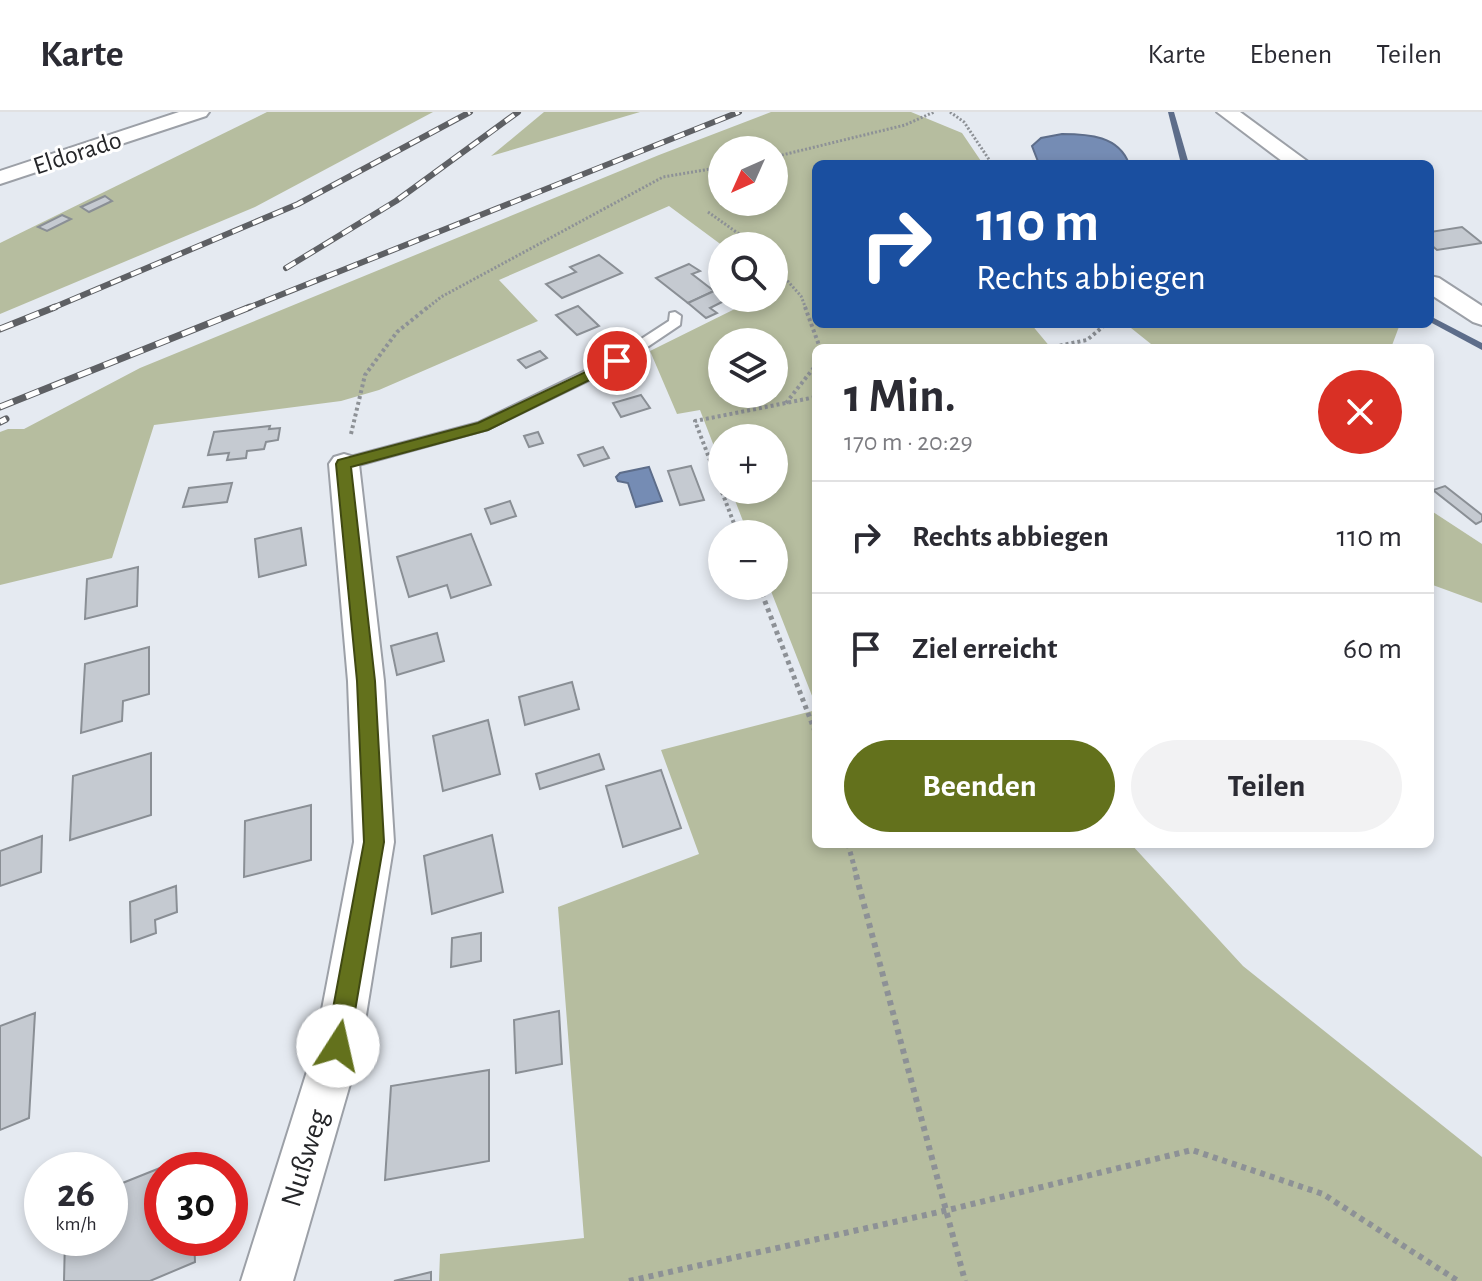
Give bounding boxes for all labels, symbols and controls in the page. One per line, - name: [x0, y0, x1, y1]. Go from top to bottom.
- text: Karte: [40, 36, 124, 74]
- text: Karte: [1147, 41, 1206, 69]
- text: Ebenen: [1250, 41, 1332, 69]
- text: Teilen: [1376, 41, 1442, 69]
- street label: Eldorado: [30, 126, 125, 179]
- north arrow: [708, 136, 788, 216]
- map controls: [708, 136, 788, 600]
- icon: right: [844, 192, 948, 296]
- text: 110 m: [976, 195, 1099, 251]
- button: search: [708, 232, 788, 312]
- text: Rechts abbiegen: [976, 260, 1206, 296]
- pin: [583, 327, 651, 395]
- button: layers: [708, 328, 788, 408]
- icon: arrive: [595, 339, 639, 383]
- button: close: [1318, 370, 1402, 454]
- text: 1 Min.: [844, 373, 956, 421]
- button: +: [708, 424, 788, 504]
- text: 170 m · 20:29: [844, 429, 973, 455]
- icon: right: [844, 515, 888, 559]
- button: −: [708, 520, 788, 600]
- text: Rechts abbiegen: [912, 522, 1109, 552]
- text: 110 m: [1337, 522, 1402, 552]
- icon: arrive: [844, 627, 888, 671]
- text: Ziel erreicht: [912, 634, 1057, 664]
- text: 60 m: [1343, 634, 1402, 664]
- button: Beenden: [844, 740, 1115, 832]
- button: Teilen: [1131, 740, 1402, 832]
- position arrow: [296, 1004, 380, 1088]
- street label: Nußweg: [276, 1106, 334, 1211]
- speed limit sign: 30: [144, 1152, 248, 1256]
- text: 26: [57, 1174, 95, 1214]
- text: km/h: [55, 1214, 97, 1234]

